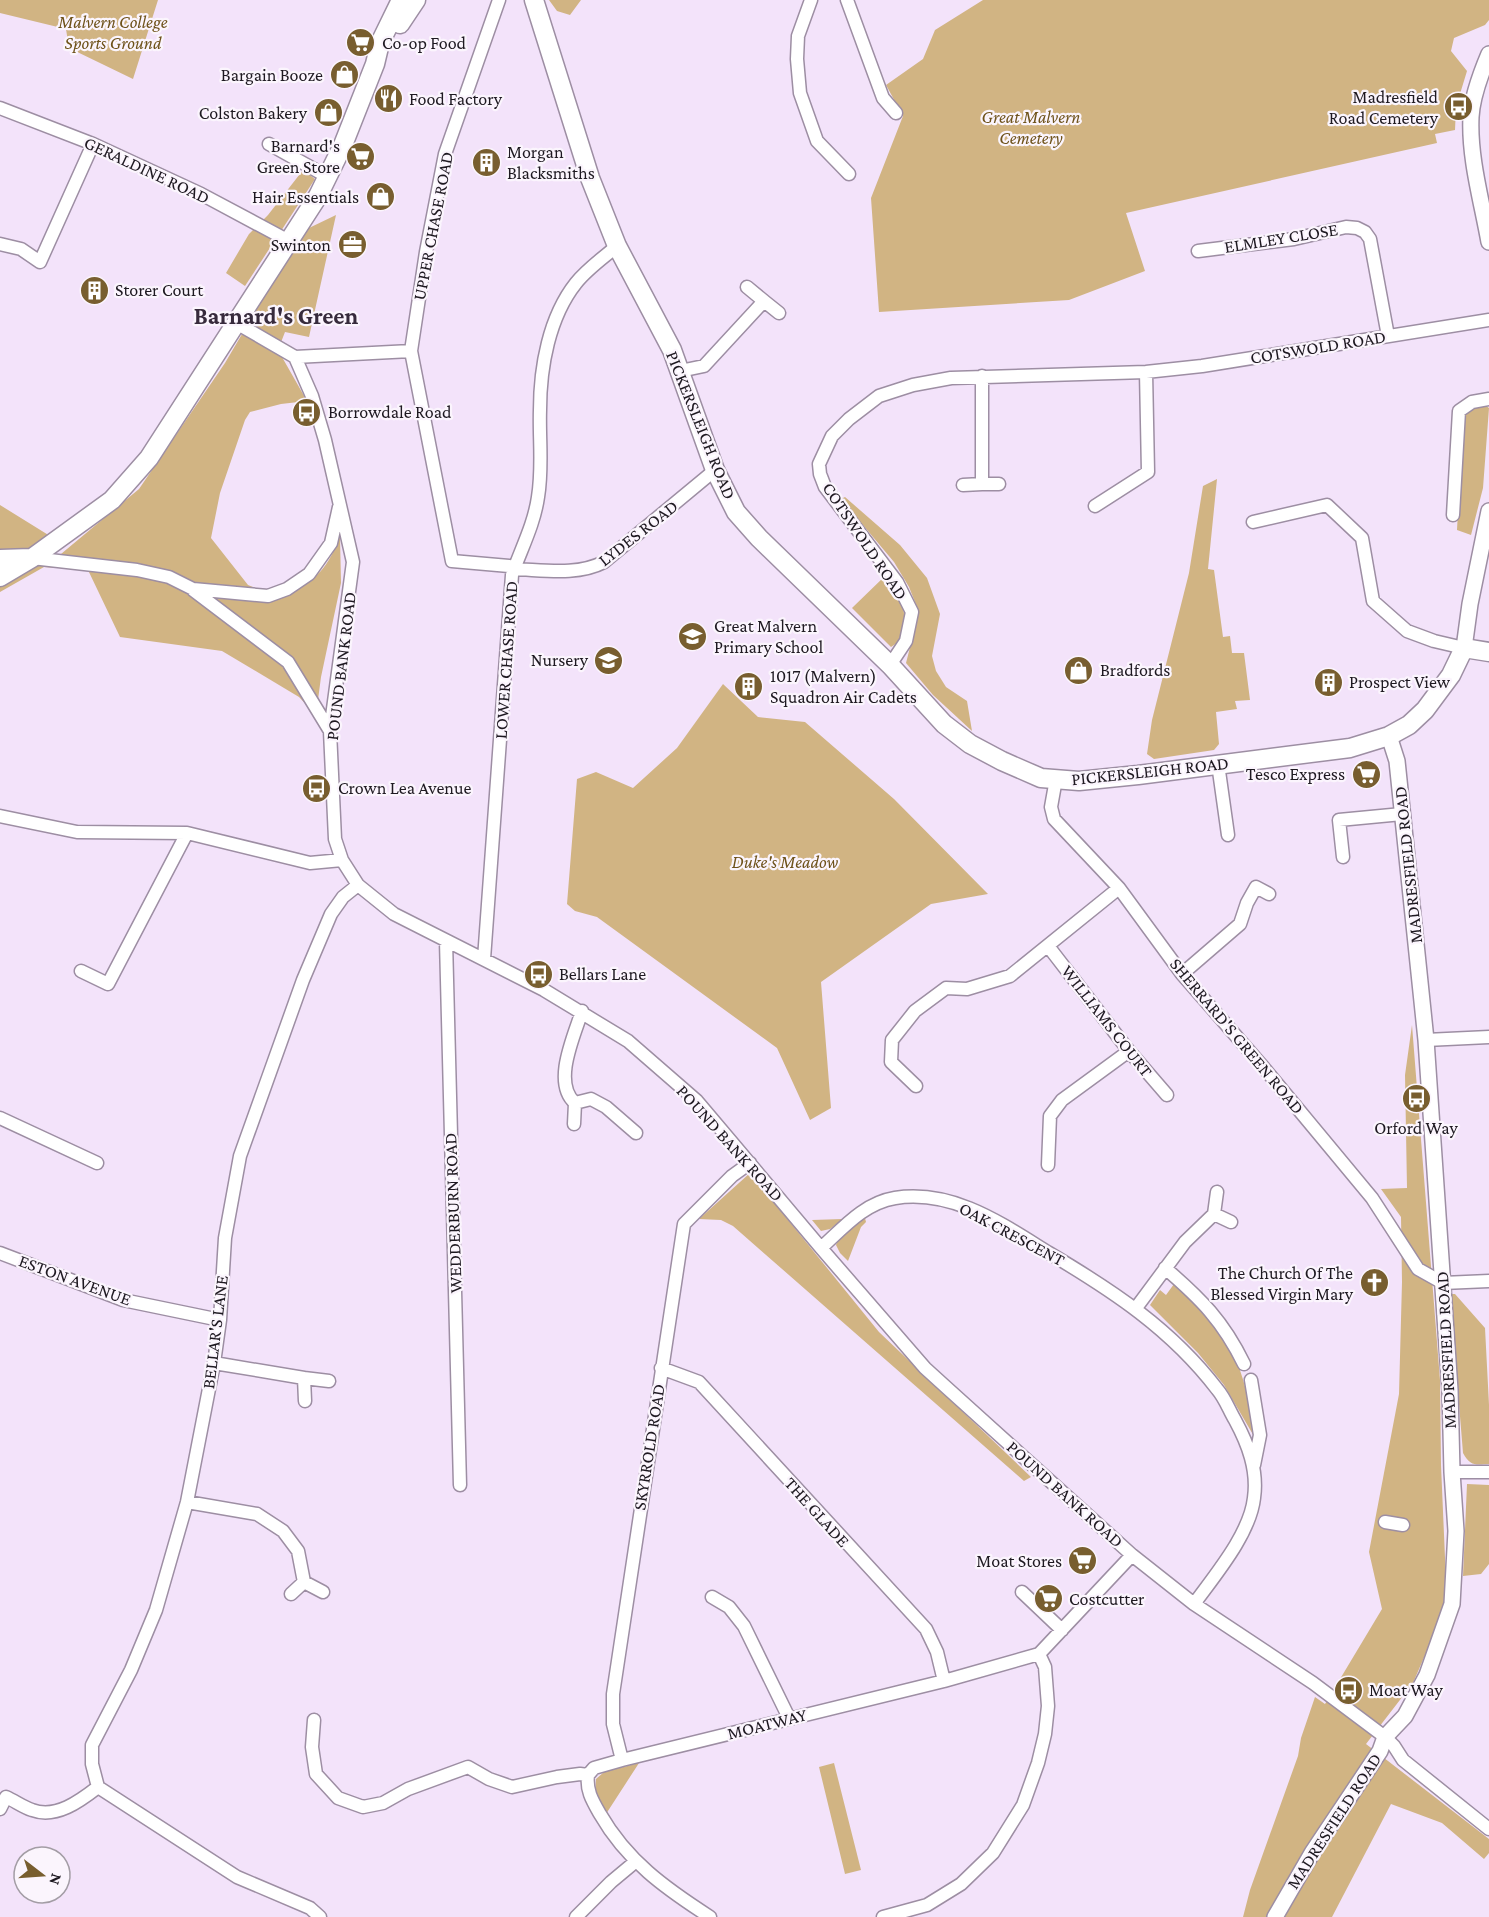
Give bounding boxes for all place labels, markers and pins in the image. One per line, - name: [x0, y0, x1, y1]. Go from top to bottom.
- supermarket icon: Co-op Food: [345, 27, 377, 59]
- place label: Co-op Food: [382, 33, 467, 53]
- shop icon: Bargain Booze: [328, 59, 360, 91]
- place label: Bargain Booze: [221, 65, 323, 85]
- restaurant icon: Food Factory: [372, 83, 404, 115]
- place label: Madresfield Road Cemetery: [1329, 87, 1439, 128]
- place label: Food Factory: [409, 89, 503, 109]
- bus stop icon: Madresfield Road Cemetery: [1443, 91, 1475, 123]
- shop icon: Colston Bakery: [312, 97, 344, 129]
- place label: Colston Bakery: [199, 103, 308, 123]
- place label: Barnard's Green Store: [257, 136, 340, 177]
- supermarket icon: Barnard's Green Store: [345, 140, 377, 172]
- place label: Morgan Blacksmiths: [507, 142, 595, 183]
- building icon: Morgan Blacksmiths: [470, 146, 502, 178]
- shop icon: Hair Essentials: [364, 181, 396, 213]
- place label: Hair Essentials: [252, 187, 359, 207]
- office icon: Swinton: [336, 229, 368, 261]
- place label: Swinton: [271, 235, 331, 255]
- building icon: Storer Court: [78, 274, 110, 306]
- place label: Storer Court: [115, 280, 204, 300]
- bus stop icon: Borrowdale Road: [291, 396, 323, 428]
- place label: Borrowdale Road: [328, 402, 452, 422]
- place label: Great Malvern Primary School: [714, 616, 823, 657]
- school or university icon: Great Malvern Primary School: [677, 620, 709, 652]
- school or university icon: Nursery: [593, 644, 625, 676]
- place label: Nursery: [531, 650, 589, 670]
- shop icon: Bradfords: [1063, 654, 1095, 686]
- place label: Bradfords: [1100, 660, 1170, 680]
- place label: 1017 (Malvern) Squadron Air Cadets: [770, 666, 917, 707]
- building icon: Prospect View: [1312, 666, 1344, 698]
- building icon: 1017 (Malvern) Squadron Air Cadets: [733, 670, 765, 702]
- place label: Prospect View: [1349, 672, 1451, 692]
- supermarket icon: Tesco Express: [1350, 758, 1382, 790]
- place label: Tesco Express: [1246, 764, 1345, 784]
- bus stop icon: Crown Lea Avenue: [301, 772, 333, 804]
- place label: Crown Lea Avenue: [338, 778, 472, 798]
- bus stop icon: Bellars Lane: [522, 958, 554, 990]
- place label: Bellars Lane: [559, 964, 646, 984]
- bus stop icon: Orford Way: [1400, 1083, 1432, 1115]
- place label: Orford Way: [1374, 1118, 1459, 1138]
- place label: The Church Of The Blessed Virgin Mary: [1210, 1263, 1354, 1304]
- church icon: The Church Of The Blessed Virgin Mary: [1358, 1267, 1390, 1299]
- supermarket icon: Moat Stores: [1067, 1545, 1099, 1577]
- place label: Moat Stores: [976, 1551, 1062, 1571]
- supermarket icon: Costcutter: [1032, 1583, 1064, 1615]
- place label: Costcutter: [1069, 1589, 1145, 1609]
- bus stop icon: Moat Way: [1332, 1674, 1364, 1706]
- place label: Moat Way: [1369, 1680, 1443, 1700]

